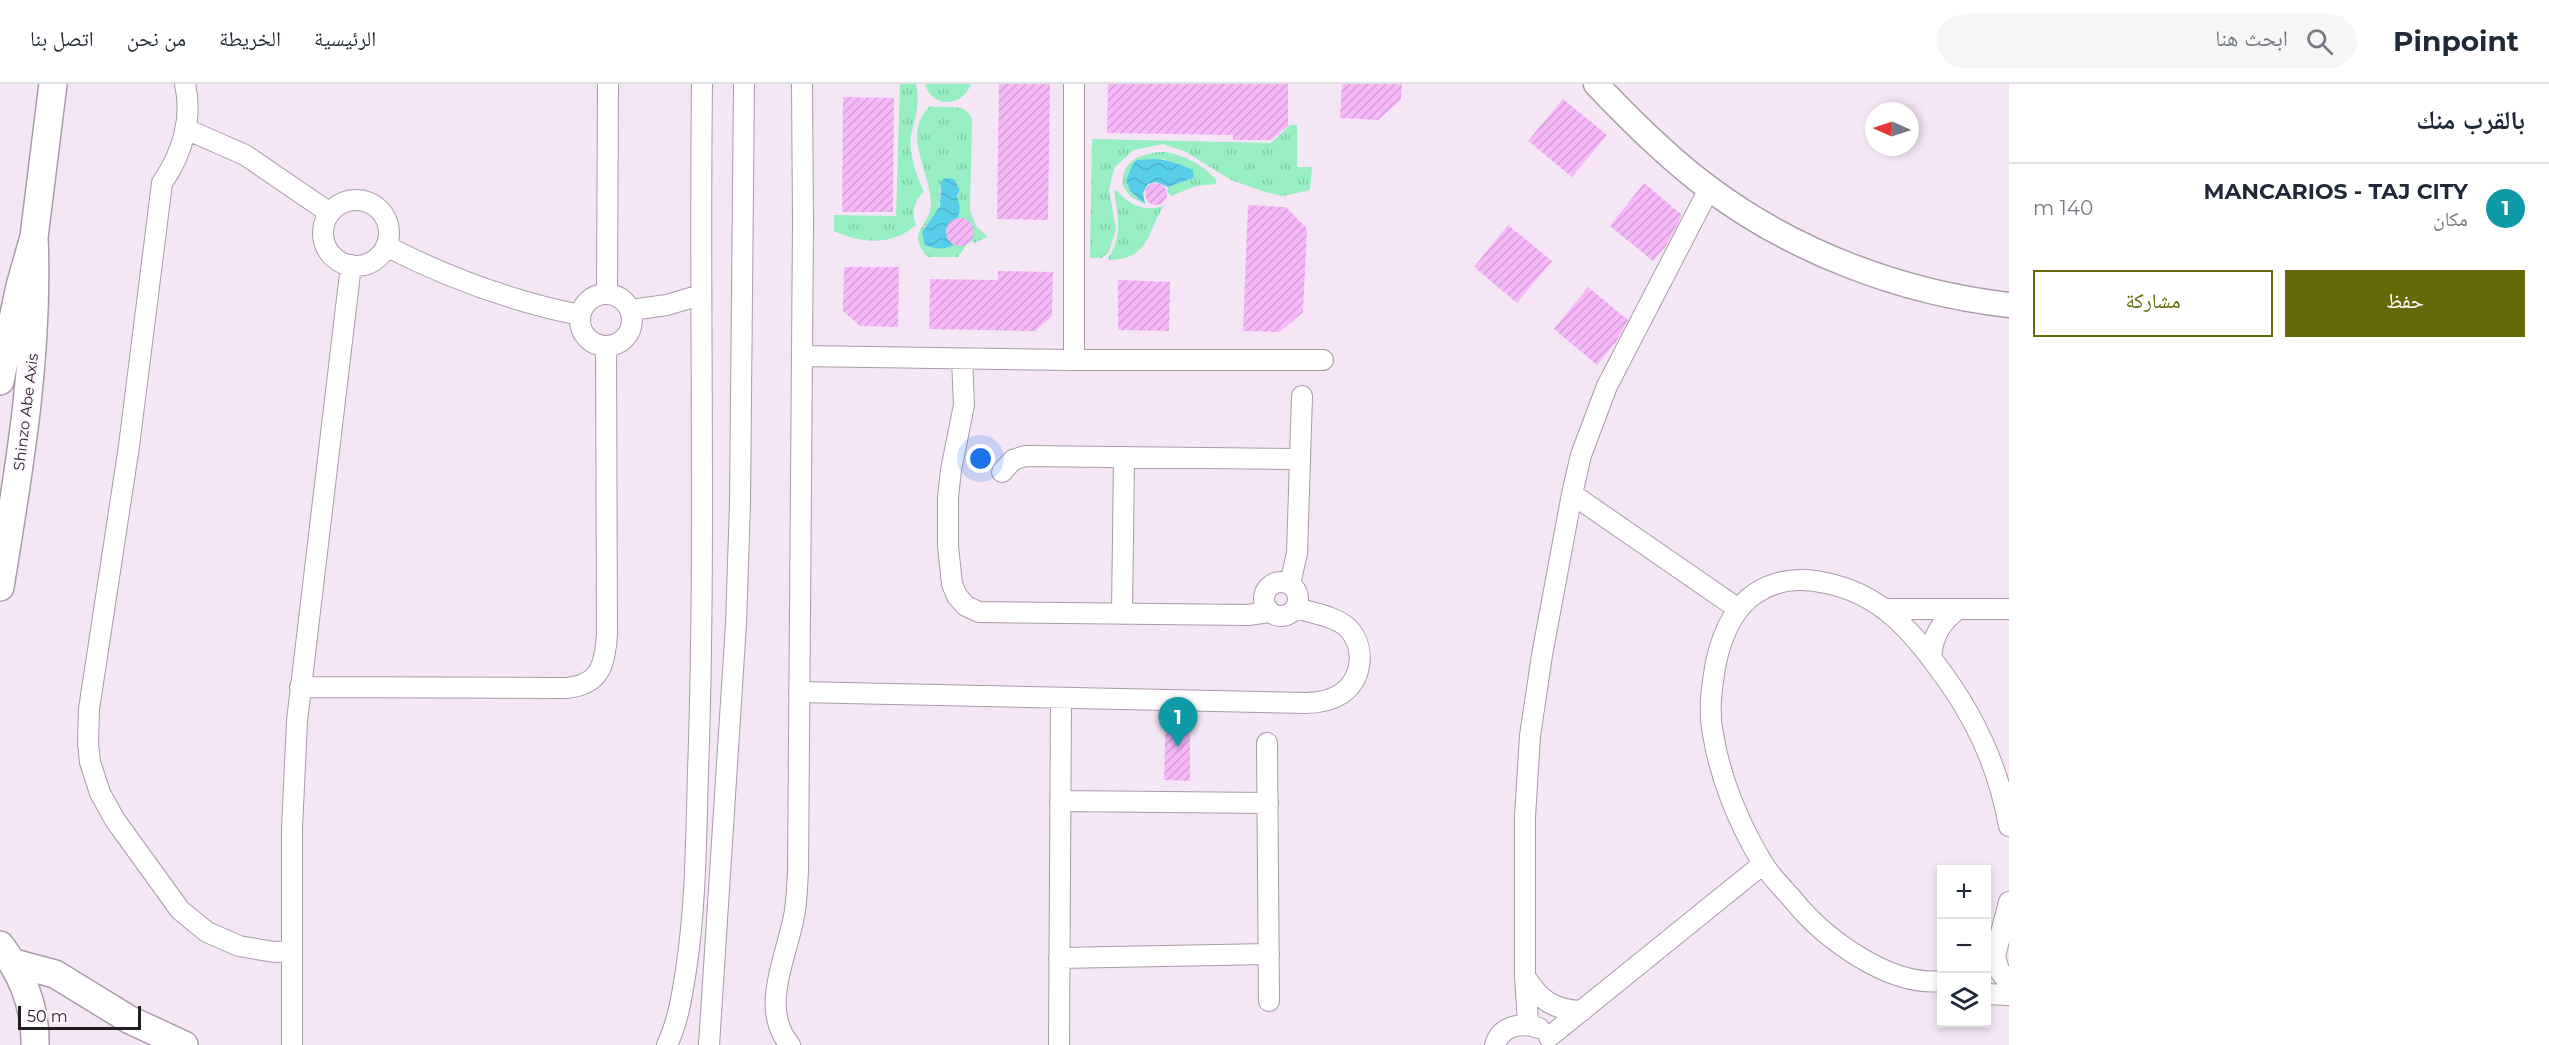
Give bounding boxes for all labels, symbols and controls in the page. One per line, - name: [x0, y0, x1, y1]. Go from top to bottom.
- search box: [1937, 14, 2357, 68]
- text: Pinpoint: [2393, 24, 2519, 58]
- text: ابحث هنا: [2215, 25, 2288, 52]
- icon: search: [2303, 25, 2336, 58]
- text: اتصل بنا: [30, 26, 94, 51]
- text: من نحن: [127, 26, 186, 51]
- text: الخريطة: [219, 26, 281, 51]
- text: الرئيسية: [314, 26, 376, 51]
- north arrow: [1865, 102, 1919, 156]
- text: بالقرب منك: [2416, 104, 2525, 136]
- text: MANCARIOS - TAJ CITY: [2203, 178, 2468, 205]
- text: 140 m: [2033, 196, 2093, 220]
- text: 1: [2502, 196, 2509, 220]
- text: مكان: [2433, 207, 2468, 231]
- button: مشاركة: [2033, 270, 2273, 337]
- button: حفظ: [2285, 270, 2525, 337]
- street label: Shinzo Abe Axis: [9, 352, 42, 472]
- your location: [966, 444, 995, 473]
- pin: 1: [1158, 698, 1198, 747]
- map controls: [1937, 865, 1991, 1027]
- button: +: [1937, 865, 1991, 919]
- button: −: [1937, 919, 1991, 973]
- button: layers: [1937, 973, 1991, 1027]
- scale bar: [18, 1003, 141, 1030]
- text: 50 m: [27, 1007, 68, 1026]

